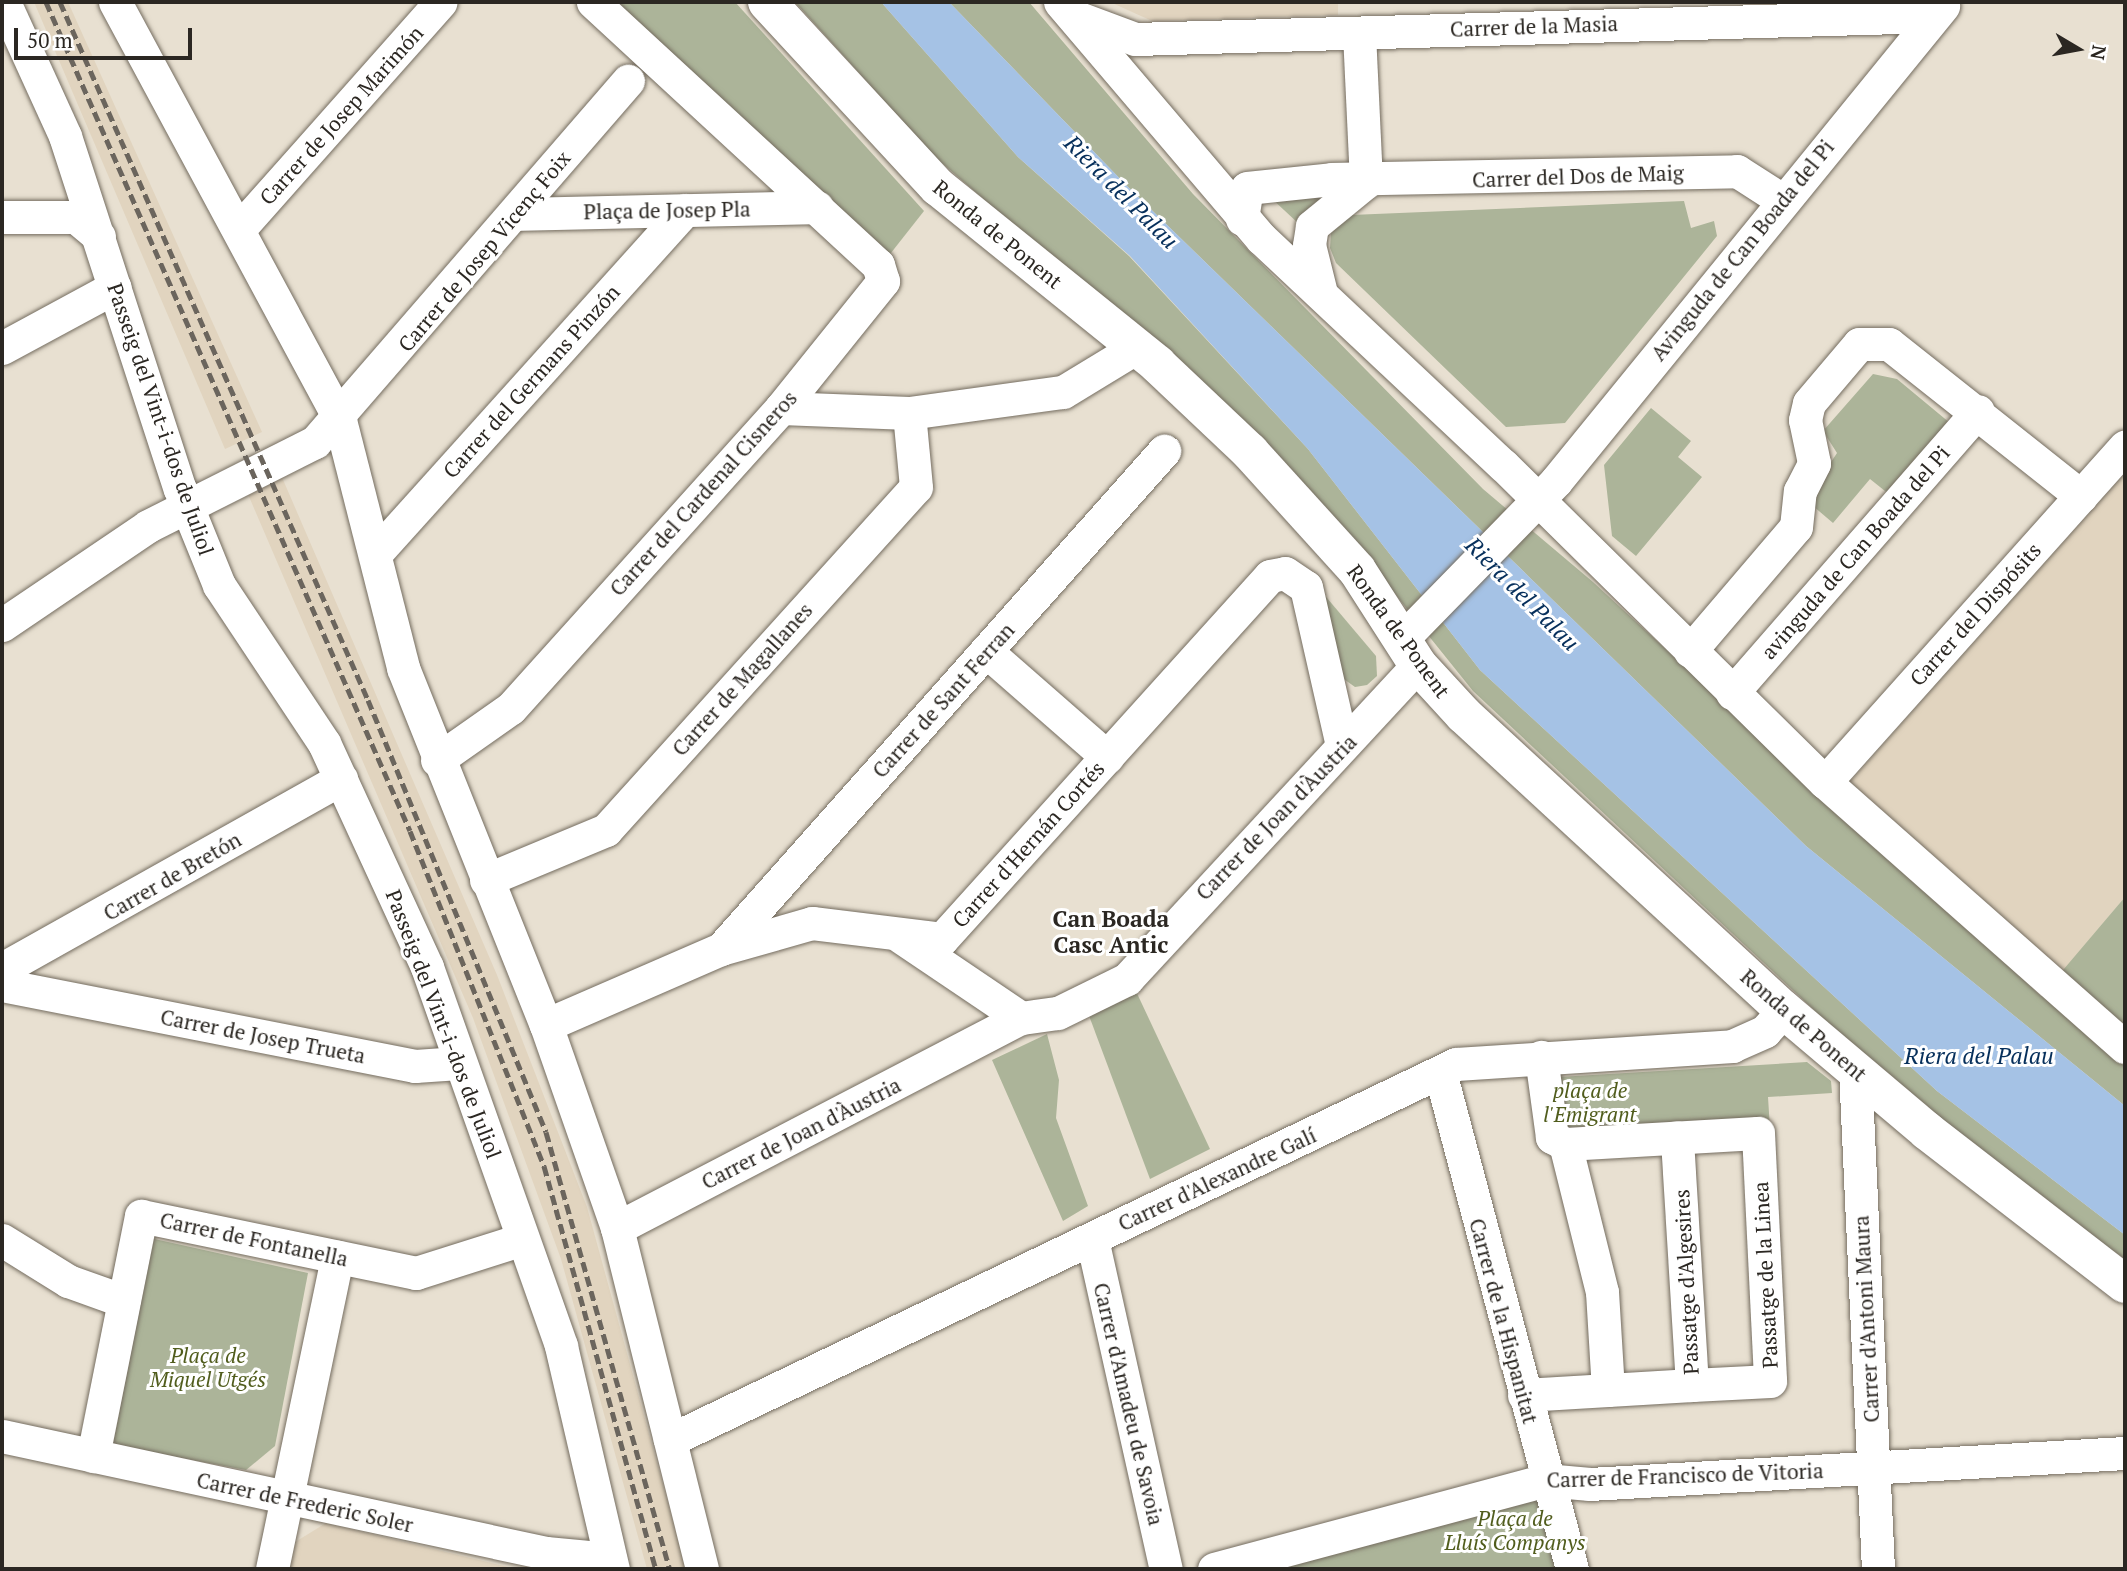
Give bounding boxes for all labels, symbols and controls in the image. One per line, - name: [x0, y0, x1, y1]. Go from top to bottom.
- street label: Carrer de la Masia: [1450, 10, 1618, 42]
- scale bar: [18, 14, 196, 58]
- north arrow: [2043, 14, 2113, 84]
- street label: Carrer de Josep Marimón: [254, 20, 428, 210]
- text: 50 m: [27, 26, 73, 54]
- text: N: [2086, 43, 2113, 62]
- water label: Riera del Palau: [1058, 129, 1184, 255]
- street label: Avinguda de Can Boada del Pi: [1645, 135, 1839, 365]
- street label: Carrer de Josep Vicenç Foix: [392, 145, 576, 357]
- street label: Carrer del Dos de Maig: [1472, 160, 1684, 192]
- street label: Ronda de Ponent: [928, 174, 1068, 294]
- street label: Plaça de Josep Pla: [583, 196, 751, 224]
- street label: Passeig del Vint-i-dos de Juliol: [102, 279, 220, 559]
- street label: Carrer del Germans Pinzón: [437, 279, 625, 483]
- street label: Carrer del Cardenal Cisneros: [604, 385, 802, 601]
- street label: avinguda de Can Boada del Pi: [1755, 440, 1955, 664]
- water label: Riera del Palau: [1459, 531, 1585, 657]
- street label: Carrer del Dispósits: [1904, 537, 2046, 691]
- street label: Ronda de Ponent: [1342, 559, 1456, 703]
- street label: Carrer de Magallanes: [667, 597, 817, 761]
- street label: Carrer de Sant Ferran: [867, 617, 1019, 783]
- street label: Carrer de Joan d'Àustria: [1190, 729, 1362, 905]
- street label: Carrer d'Hernán Cortés: [947, 756, 1109, 932]
- street label: Carrer de Bretón: [99, 826, 245, 926]
- street label: Passeig del Vint-i-dos de Juliol: [381, 886, 507, 1162]
- district label: Can Boada Casc Antic: [1053, 905, 1169, 959]
- street label: Ronda de Ponent: [1736, 963, 1872, 1087]
- street label: Carrer de Josep Trueta: [158, 1004, 368, 1068]
- water label: Riera del Palau: [1904, 1042, 2054, 1070]
- street label: Carrer de Joan d'Àustria: [697, 1072, 905, 1194]
- park label: plaça de l'Emigrant: [1543, 1077, 1637, 1127]
- street label: Carrer d'Alexandre Galí: [1114, 1122, 1320, 1236]
- street label: Passatge de la Linea: [1748, 1181, 1782, 1369]
- street label: Passatge d'Algesires: [1669, 1189, 1703, 1375]
- street label: Carrer de Fontanella: [158, 1207, 350, 1271]
- street label: Carrer d'Antoni Maura: [1848, 1215, 1884, 1423]
- street label: Carrer de la Hispanitat: [1464, 1216, 1544, 1426]
- street label: Carrer d'Amadeu de Savoia: [1089, 1280, 1169, 1528]
- park label: Plaça de Miquel Utgés: [150, 1342, 266, 1392]
- street label: Carrer de Francisco de Vitoria: [1546, 1458, 1824, 1492]
- street label: Carrer de Frederic Soler: [194, 1467, 416, 1537]
- park label: Plaça de Lluís Companys: [1444, 1505, 1586, 1555]

